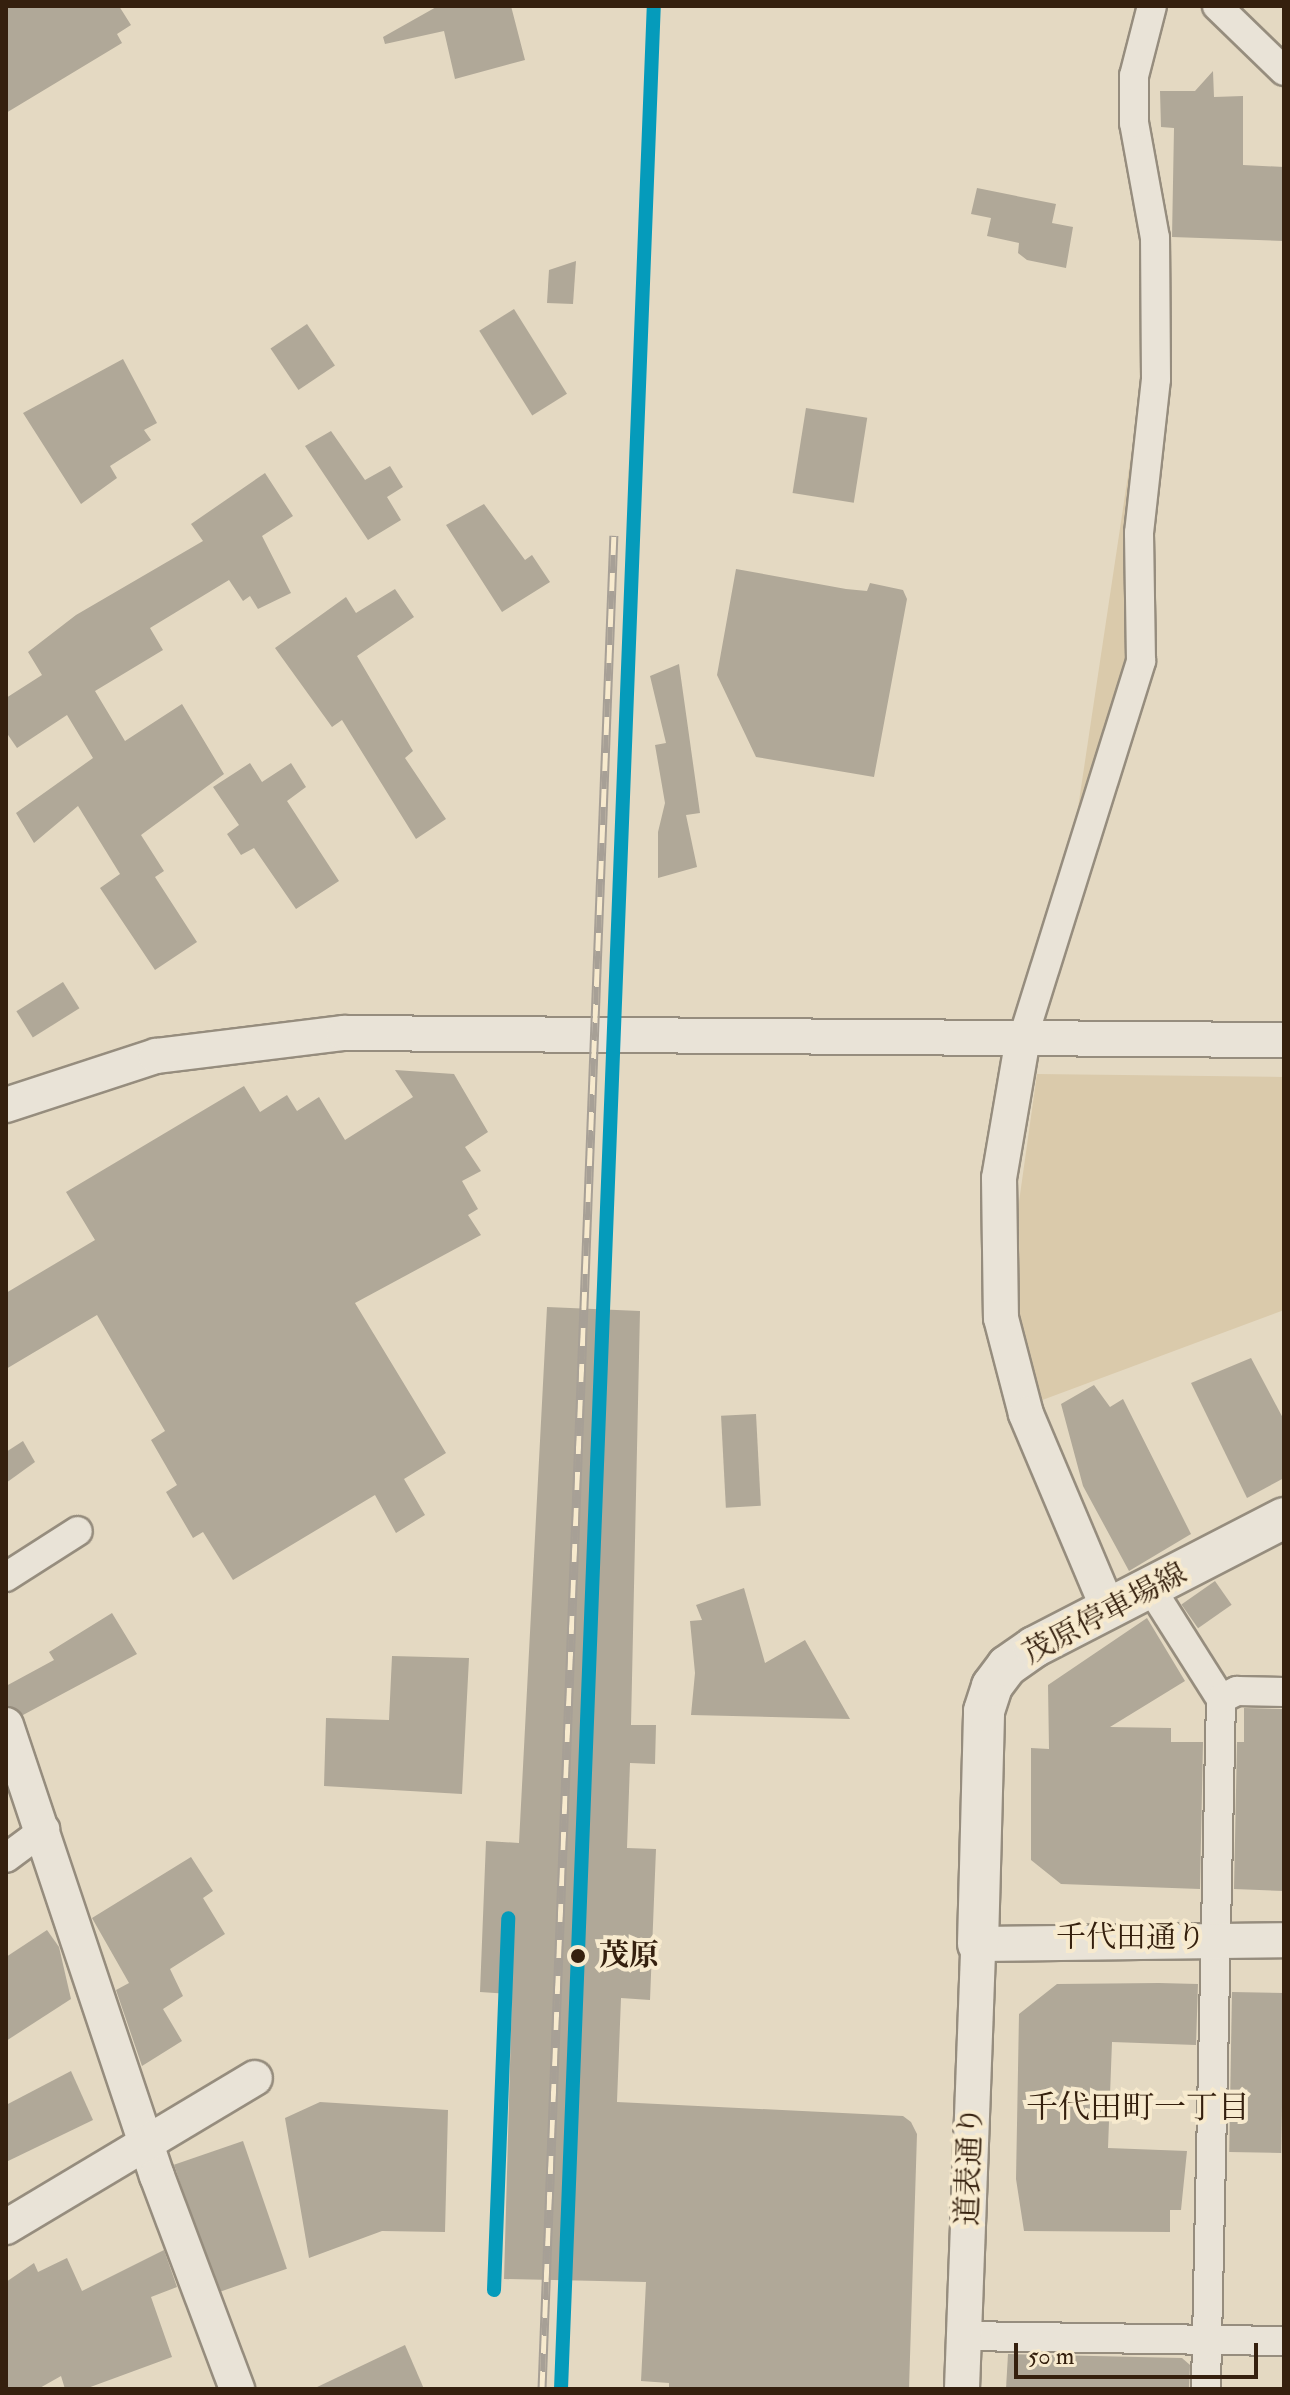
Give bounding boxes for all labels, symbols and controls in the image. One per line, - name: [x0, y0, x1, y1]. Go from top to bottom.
- street label: 茂原停車場線: [1017, 1556, 1193, 1672]
- street label: 千代田通り: [1056, 1920, 1206, 1956]
- place label: 茂原: [599, 1938, 659, 1974]
- marker: 茂原: [564, 1942, 592, 1970]
- district label: 千代田町一丁目: [1026, 2089, 1250, 2127]
- street label: 道表通り: [950, 2105, 990, 2227]
- scale bar: [1018, 2327, 1262, 2377]
- text: 50 m: [1028, 2341, 1074, 2372]

